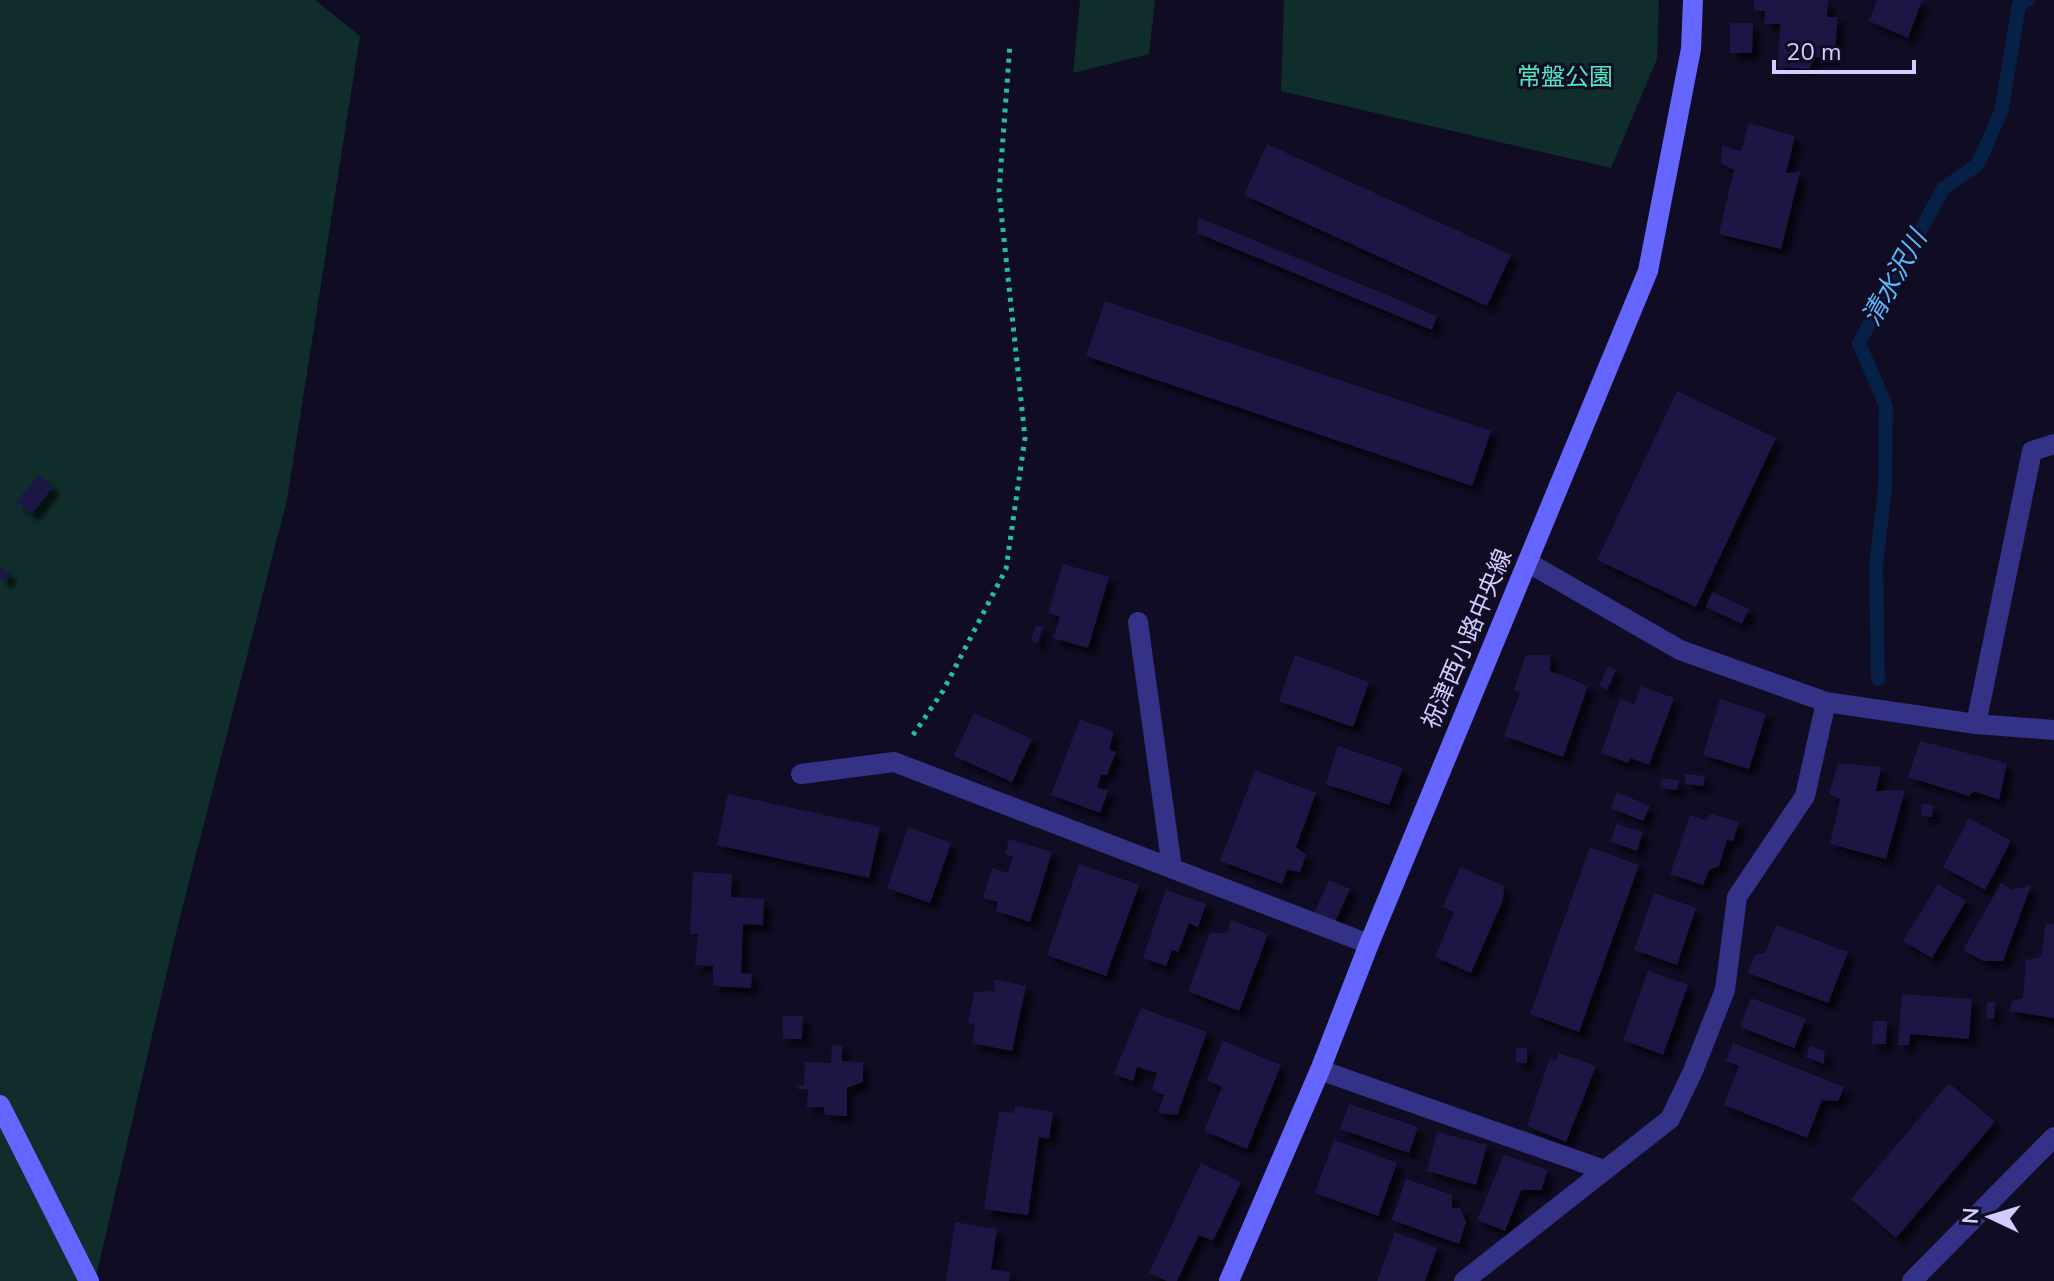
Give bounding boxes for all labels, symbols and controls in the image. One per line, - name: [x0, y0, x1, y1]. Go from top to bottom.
- scale bar: [1774, 24, 1914, 74]
- text: 20 m: [1786, 36, 1842, 68]
- park label: 常盤公園: [1517, 61, 1613, 93]
- water label: 清水沢川: [1854, 222, 1936, 332]
- street label: 祝津西小路中央線: [1415, 544, 1519, 734]
- north arrow: [1950, 1177, 2030, 1257]
- text: N: [1956, 1206, 1987, 1225]

